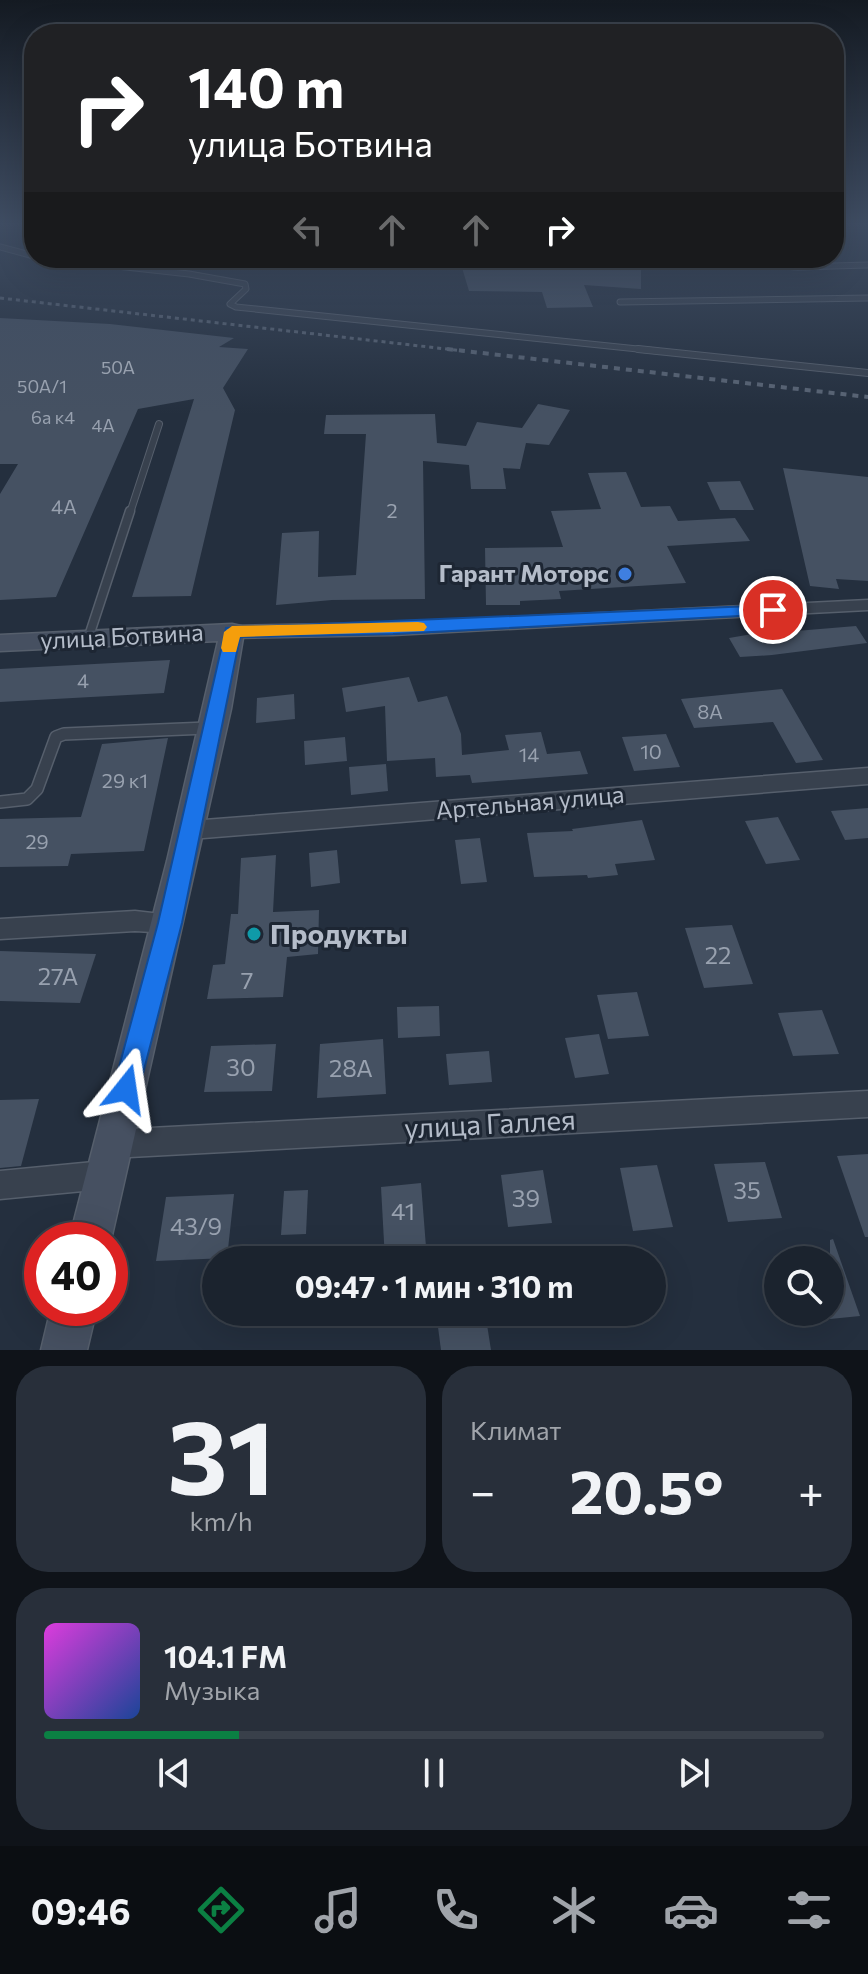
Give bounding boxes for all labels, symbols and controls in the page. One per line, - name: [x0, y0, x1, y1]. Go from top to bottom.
- text: 140 m: [188, 51, 344, 120]
- icon: right: [56, 56, 160, 160]
- text: улица Ботвина: [188, 120, 433, 164]
- icon: left: [286, 208, 330, 252]
- icon: ahead: [370, 208, 414, 252]
- icon: ahead: [454, 208, 498, 252]
- icon: right: [538, 208, 582, 252]
- house number: 50А: [101, 356, 135, 378]
- house number: 50А/1: [17, 375, 67, 397]
- house number: 6а к4: [31, 406, 75, 428]
- house number: 4А: [91, 414, 115, 436]
- house number: 4А: [51, 494, 77, 518]
- house number: 2: [386, 498, 398, 522]
- place label: Гарант Моторс: [439, 558, 609, 587]
- marker: Гарант Моторс: [616, 565, 634, 583]
- pin: [739, 576, 807, 644]
- icon: arrive: [751, 588, 795, 632]
- street label: улица Ботвина: [40, 617, 204, 654]
- house number: 4: [77, 668, 89, 692]
- house number: 8А: [697, 699, 723, 723]
- house number: 10: [640, 739, 662, 763]
- house number: 14: [519, 742, 539, 766]
- house number: 29 к1: [102, 768, 148, 792]
- street label: Артельная улица: [434, 779, 625, 824]
- house number: 29: [25, 829, 49, 853]
- place label: Продукты: [270, 916, 408, 950]
- marker: Продукты: [245, 925, 263, 943]
- house number: 22: [705, 940, 731, 969]
- house number: 27А: [38, 961, 78, 990]
- house number: 7: [241, 965, 253, 994]
- position arrow: [84, 1047, 168, 1131]
- house number: 30: [226, 1052, 256, 1081]
- house number: 28А: [329, 1053, 373, 1082]
- street label: улица Галлея: [403, 1102, 577, 1144]
- house number: 35: [733, 1175, 761, 1204]
- house number: 39: [512, 1183, 540, 1212]
- house number: 41: [391, 1196, 415, 1225]
- house number: 43/9: [170, 1211, 222, 1240]
- speed limit sign: 40: [24, 1222, 128, 1326]
- map controls: [764, 1246, 844, 1326]
- button: search: [764, 1246, 844, 1326]
- text: 09:47 · 1 мин · 310 m: [295, 1267, 573, 1304]
- text: 31: [167, 1389, 275, 1516]
- text: Климат: [470, 1414, 562, 1445]
- text: 20.5°: [570, 1453, 724, 1526]
- text: −: [470, 1463, 495, 1517]
- text: +: [798, 1463, 824, 1517]
- text: km/h: [189, 1505, 253, 1536]
- text: 104.1 FM: [164, 1637, 287, 1674]
- text: Музыка: [164, 1674, 260, 1705]
- icon: previous: [152, 1751, 196, 1795]
- icon: pause: [412, 1751, 456, 1795]
- icon: next: [672, 1751, 716, 1795]
- icon: directions: [193, 1882, 249, 1938]
- icon: music: [310, 1882, 366, 1938]
- icon: phone: [428, 1882, 484, 1938]
- icon: climate: [546, 1882, 602, 1938]
- icon: car: [663, 1882, 719, 1938]
- icon: filters: [781, 1882, 837, 1938]
- text: 09:46: [31, 1888, 131, 1932]

